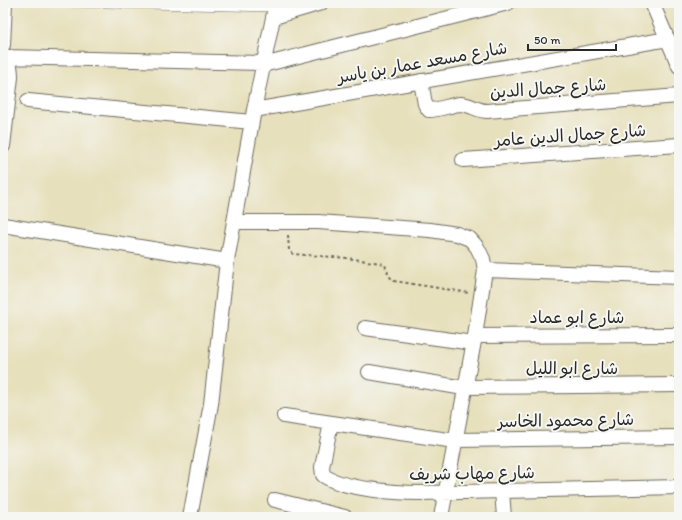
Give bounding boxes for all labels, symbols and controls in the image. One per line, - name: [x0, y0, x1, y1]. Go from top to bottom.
- scale bar: [528, 26, 616, 52]
- text: 50 m: [534, 33, 560, 47]
- street label: شارع مسعد عمار بن ياسر: [333, 37, 509, 89]
- street label: شارع جمال الدين: [489, 74, 607, 104]
- street label: شارع جمال الدين عامر: [491, 120, 647, 152]
- street label: شارع ابو عماد: [530, 307, 624, 329]
- street label: شارع ابو الليل: [526, 358, 618, 380]
- street label: شارع محمود الخاسر: [496, 409, 634, 433]
- street label: شارع مهاب شريف: [409, 462, 535, 486]

